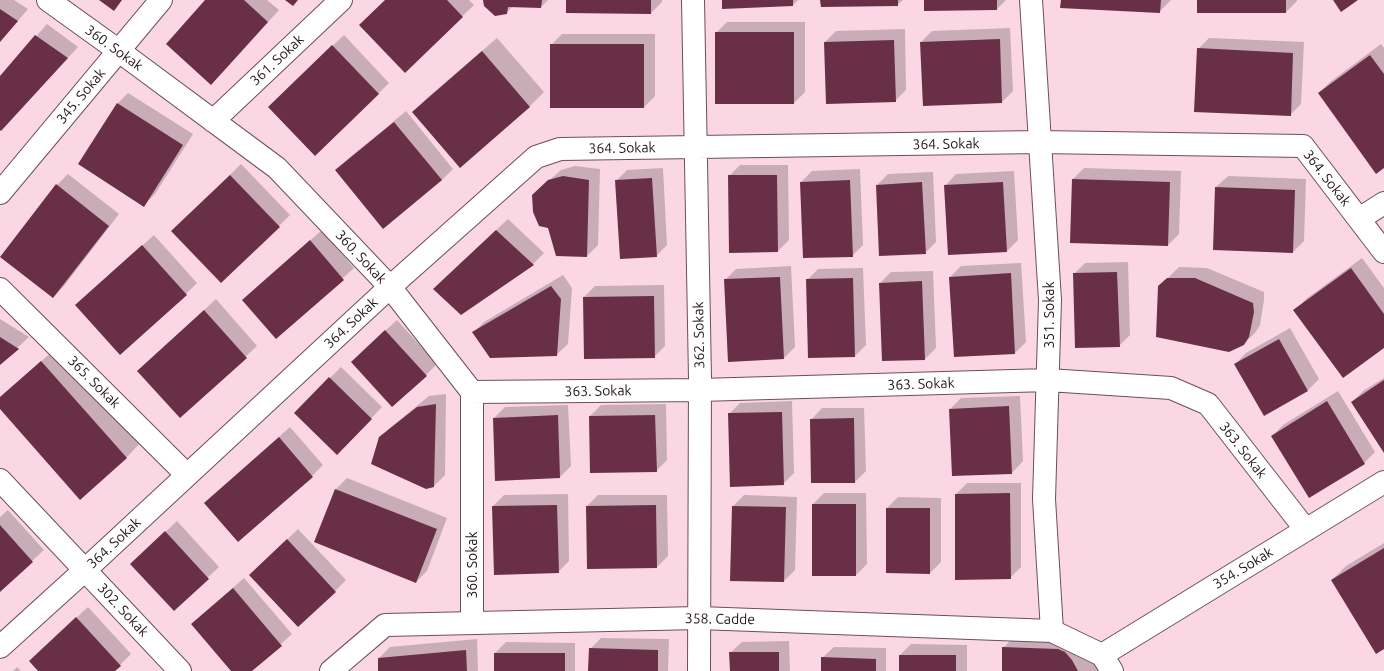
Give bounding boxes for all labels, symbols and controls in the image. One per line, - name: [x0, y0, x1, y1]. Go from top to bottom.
- street label: 360. Sokak: [82, 21, 146, 75]
- street label: 361. Sokak: [247, 31, 307, 89]
- street label: 345. Sokak: [53, 65, 109, 127]
- street label: 364. Sokak: [912, 135, 980, 153]
- street label: 364. Sokak: [588, 139, 656, 157]
- street label: 364. Sokak: [1300, 146, 1354, 210]
- street label: 360. Sokak: [332, 227, 390, 287]
- street label: 351. Sokak: [1041, 281, 1057, 349]
- street label: 364. Sokak: [321, 294, 381, 352]
- street label: 362. Sokak: [690, 301, 708, 369]
- street label: 365. Sokak: [64, 352, 124, 412]
- street label: 363. Sokak: [887, 374, 955, 394]
- street label: 363. Sokak: [564, 382, 632, 400]
- street label: 363. Sokak: [1216, 418, 1270, 482]
- street label: 364. Sokak: [84, 514, 144, 572]
- street label: 360. Sokak: [464, 531, 480, 599]
- street label: 354. Sokak: [1210, 543, 1276, 593]
- street label: 302. Sokak: [94, 580, 152, 640]
- street label: 358. Cadde: [685, 610, 755, 628]

